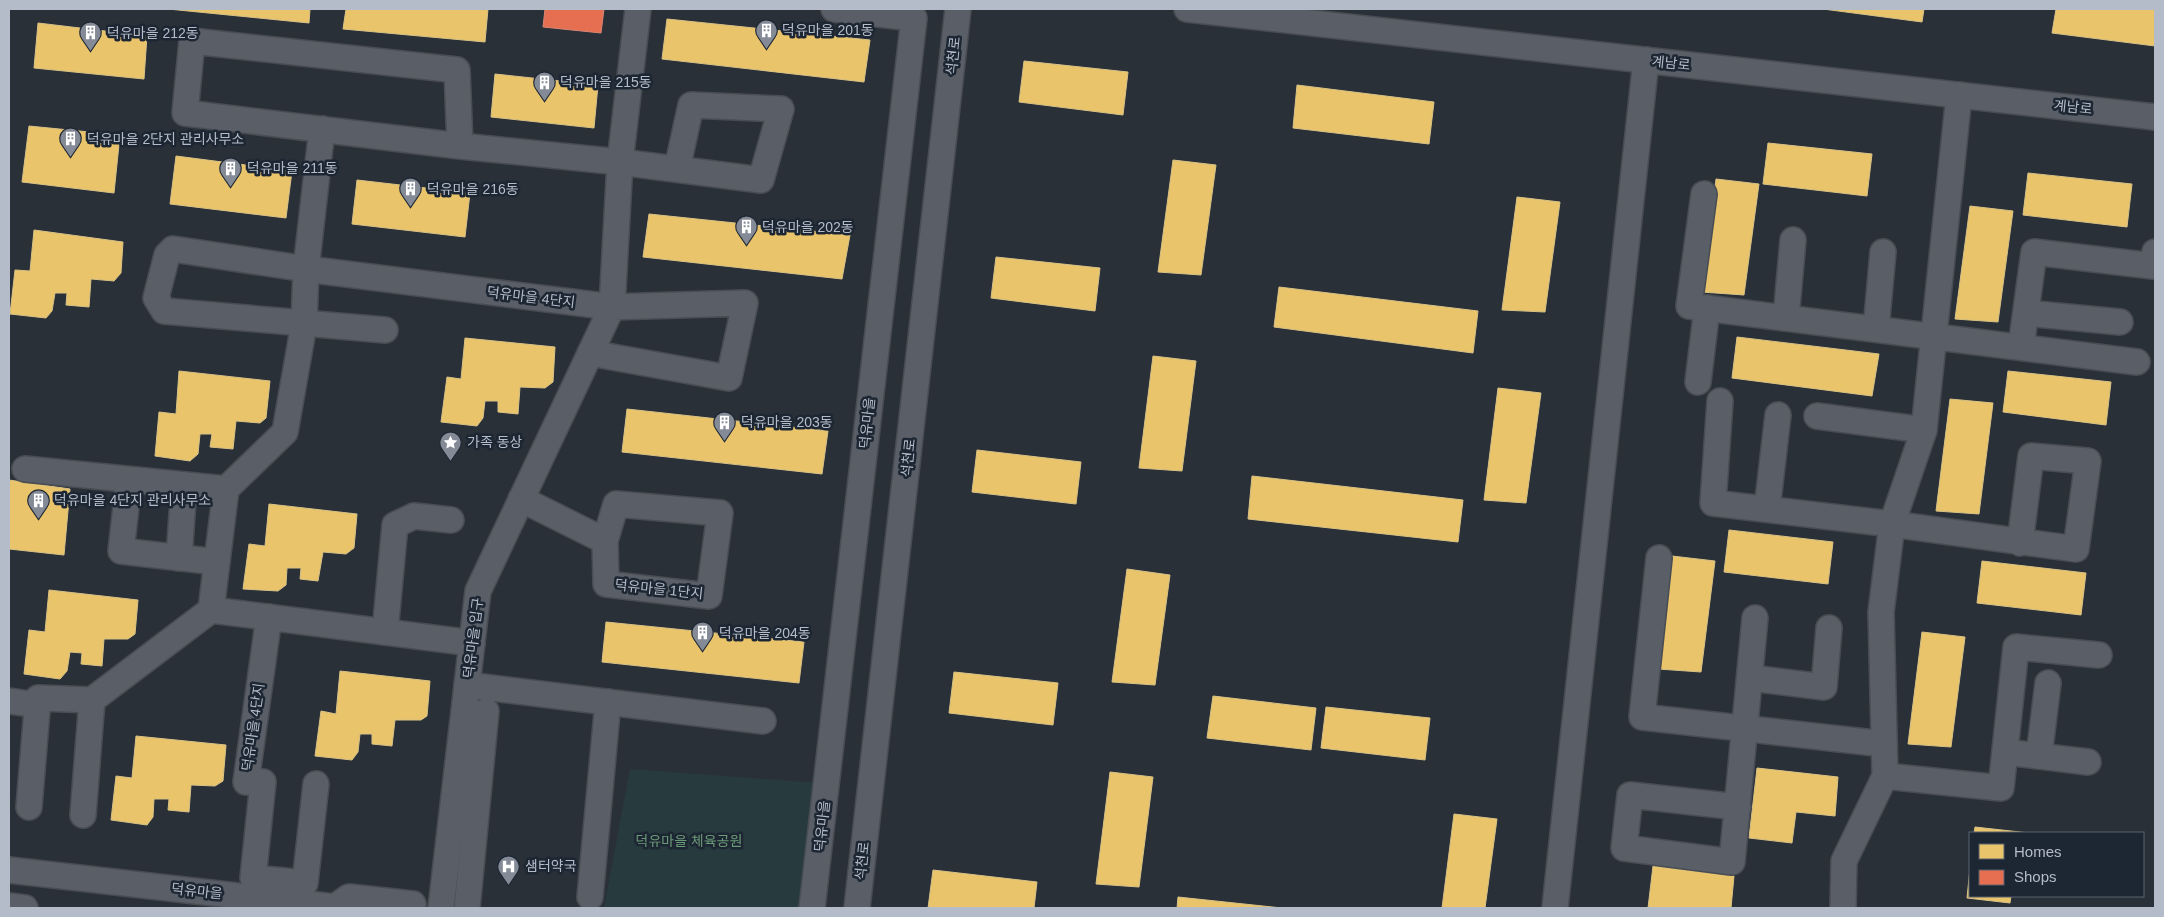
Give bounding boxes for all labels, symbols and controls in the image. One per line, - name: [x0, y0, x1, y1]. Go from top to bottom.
- building icon: 덕유마을 201동: [754, 18, 778, 49]
- building icon: 덕유마을 212동: [79, 21, 103, 52]
- place label: 덕유마을 201동: [782, 22, 874, 38]
- place label: 덕유마을 212동: [107, 25, 199, 41]
- street label: 석천로: [943, 36, 963, 76]
- street label: 계남로: [1651, 53, 1691, 73]
- building icon: 덕유마을 215동: [532, 70, 556, 101]
- place label: 덕유마을 215동: [560, 74, 652, 90]
- street label: 계남로: [2053, 97, 2093, 117]
- building icon: 덕유마을 2단지 관리사무소: [59, 127, 83, 158]
- place label: 덕유마을 2단지 관리사무소: [87, 131, 244, 147]
- building icon: 덕유마을 211동: [219, 156, 243, 187]
- place label: 덕유마을 211동: [247, 160, 338, 176]
- building icon: 덕유마을 216동: [399, 177, 423, 208]
- place label: 덕유마을 216동: [427, 181, 519, 197]
- building icon: 덕유마을 202동: [734, 215, 758, 246]
- place label: 덕유마을 202동: [762, 219, 854, 235]
- street label: 덕유마을 4단지: [486, 284, 576, 310]
- street label: 덕유마을: [856, 396, 878, 449]
- building icon: 덕유마을 203동: [713, 410, 737, 441]
- place label: 덕유마을 203동: [741, 414, 833, 430]
- place icon: 가족 동상: [439, 430, 463, 461]
- place label: 가족 동상: [467, 434, 523, 450]
- street label: 석천로: [898, 438, 918, 478]
- building icon: 덕유마을 4단지 관리사무소: [26, 488, 50, 519]
- place label: 덕유마을 4단지 관리사무소: [54, 492, 211, 508]
- street label: 덕유마을 1단지: [614, 576, 704, 602]
- street label: 덕유마을 입구: [460, 597, 486, 679]
- building icon: 덕유마을 204동: [691, 621, 715, 652]
- place label: 덕유마을 204동: [719, 625, 811, 641]
- street label: 덕유마을 4단지: [239, 682, 267, 772]
- street label: 덕유마을: [811, 799, 833, 852]
- legend: [1969, 832, 2144, 897]
- park label: 덕유마을 체육공원: [636, 833, 742, 849]
- street label: 석천로: [852, 841, 872, 881]
- text: Homes: [2014, 843, 2062, 860]
- hospital icon: 샘터약국: [497, 854, 521, 885]
- place label: 샘터약국: [525, 858, 577, 874]
- text: Shops: [2014, 868, 2057, 885]
- street label: 덕유마을: [171, 880, 224, 902]

